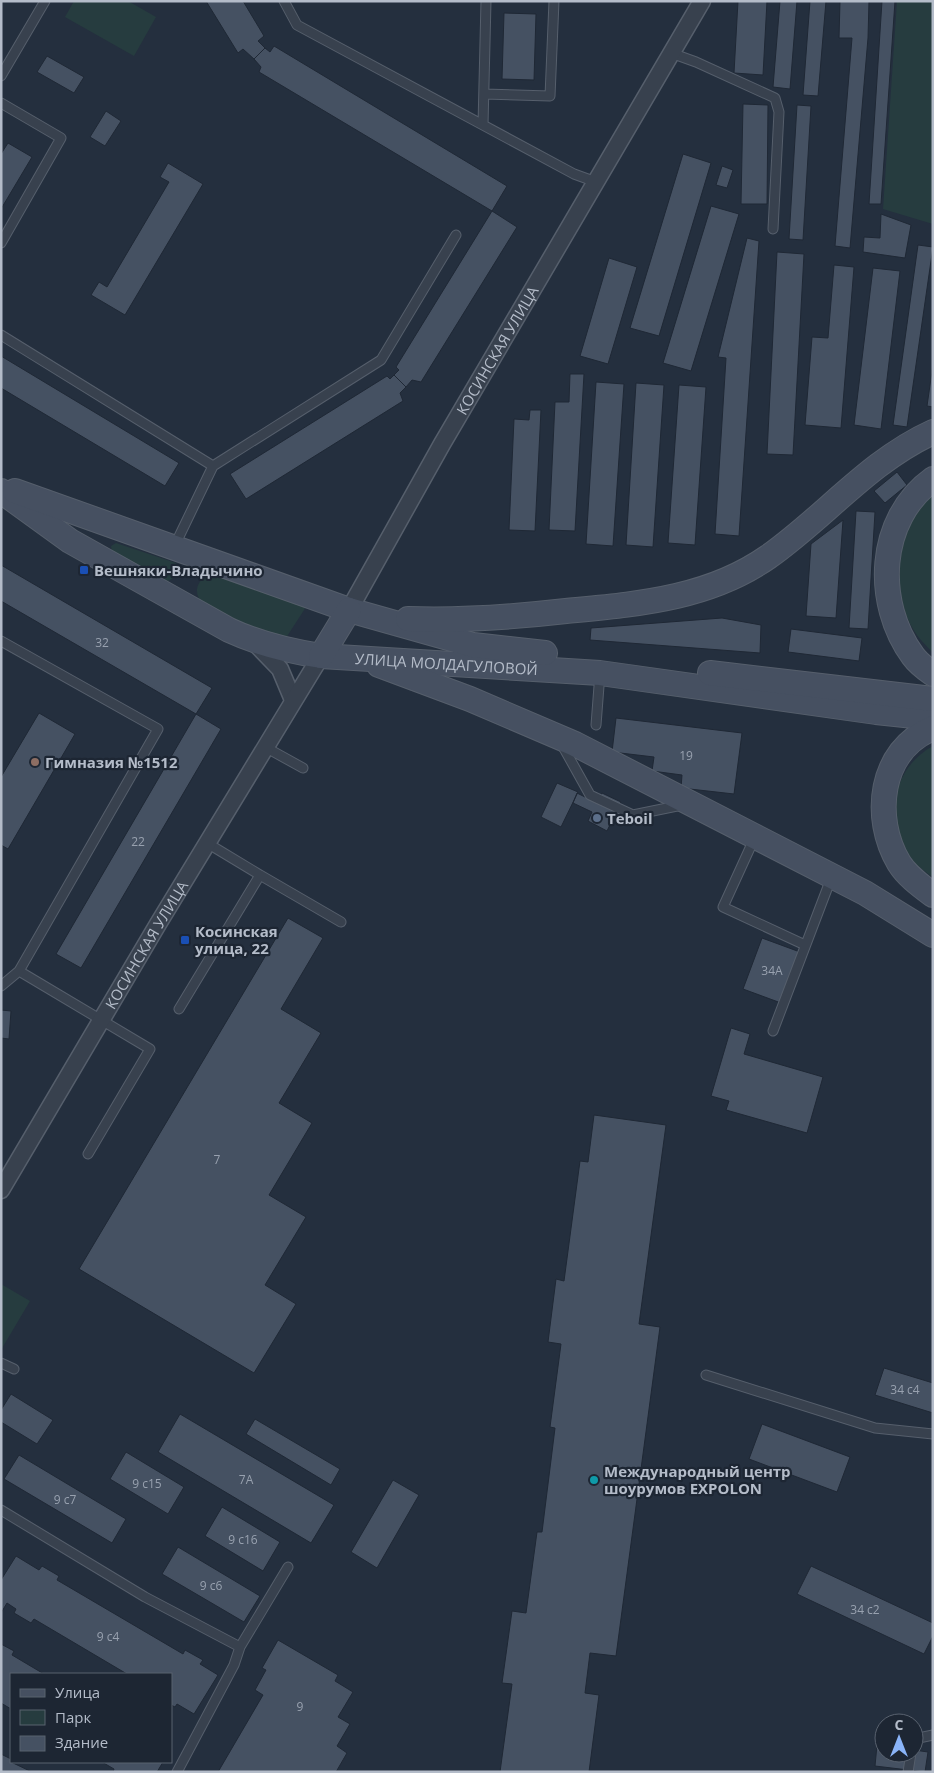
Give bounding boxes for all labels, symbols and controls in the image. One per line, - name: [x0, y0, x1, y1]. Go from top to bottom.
- street label: КОСИНСКАЯ УЛИЦА: [451, 282, 543, 418]
- place label: Вешняки-Владычино: [94, 560, 263, 580]
- marker: Вешняки-Владычино: [78, 564, 90, 576]
- house number: 32: [95, 634, 109, 651]
- street label: УЛИЦА МОЛДАГУЛОВОЙ: [354, 648, 538, 679]
- house number: 19: [679, 747, 693, 764]
- place label: Гимназия №1512: [45, 752, 178, 772]
- marker: Гимназия №1512: [29, 756, 41, 768]
- place label: Teboil: [607, 808, 652, 828]
- marker: Teboil: [591, 812, 603, 824]
- house number: 22: [131, 833, 145, 850]
- street label: КОСИНСКАЯ УЛИЦА: [100, 876, 192, 1013]
- place label: Косинская улица, 22: [195, 921, 278, 958]
- marker: Косинская улица, 22: [179, 934, 191, 946]
- house number: 34А: [761, 962, 783, 979]
- house number: 7: [214, 1151, 221, 1168]
- house number: 34 с4: [890, 1381, 920, 1398]
- place label: Международный центр шоурумов EXPOLON: [604, 1461, 791, 1498]
- house number: 7А: [239, 1471, 254, 1488]
- marker: Международный центр шоурумов EXPOLON: [588, 1474, 600, 1486]
- house number: 9 с15: [132, 1475, 162, 1492]
- house number: 9 с7: [54, 1491, 76, 1508]
- house number: 9 с16: [228, 1531, 258, 1548]
- house number: 9 с6: [200, 1577, 222, 1594]
- house number: 34 с2: [850, 1601, 880, 1618]
- house number: 9 с4: [97, 1628, 119, 1645]
- legend: [10, 1673, 172, 1763]
- text: Улица: [55, 1682, 100, 1702]
- house number: 9: [297, 1698, 304, 1715]
- text: Парк: [55, 1707, 91, 1727]
- north arrow: [874, 1713, 924, 1763]
- text: С: [895, 1715, 904, 1734]
- text: Здание: [55, 1732, 108, 1752]

